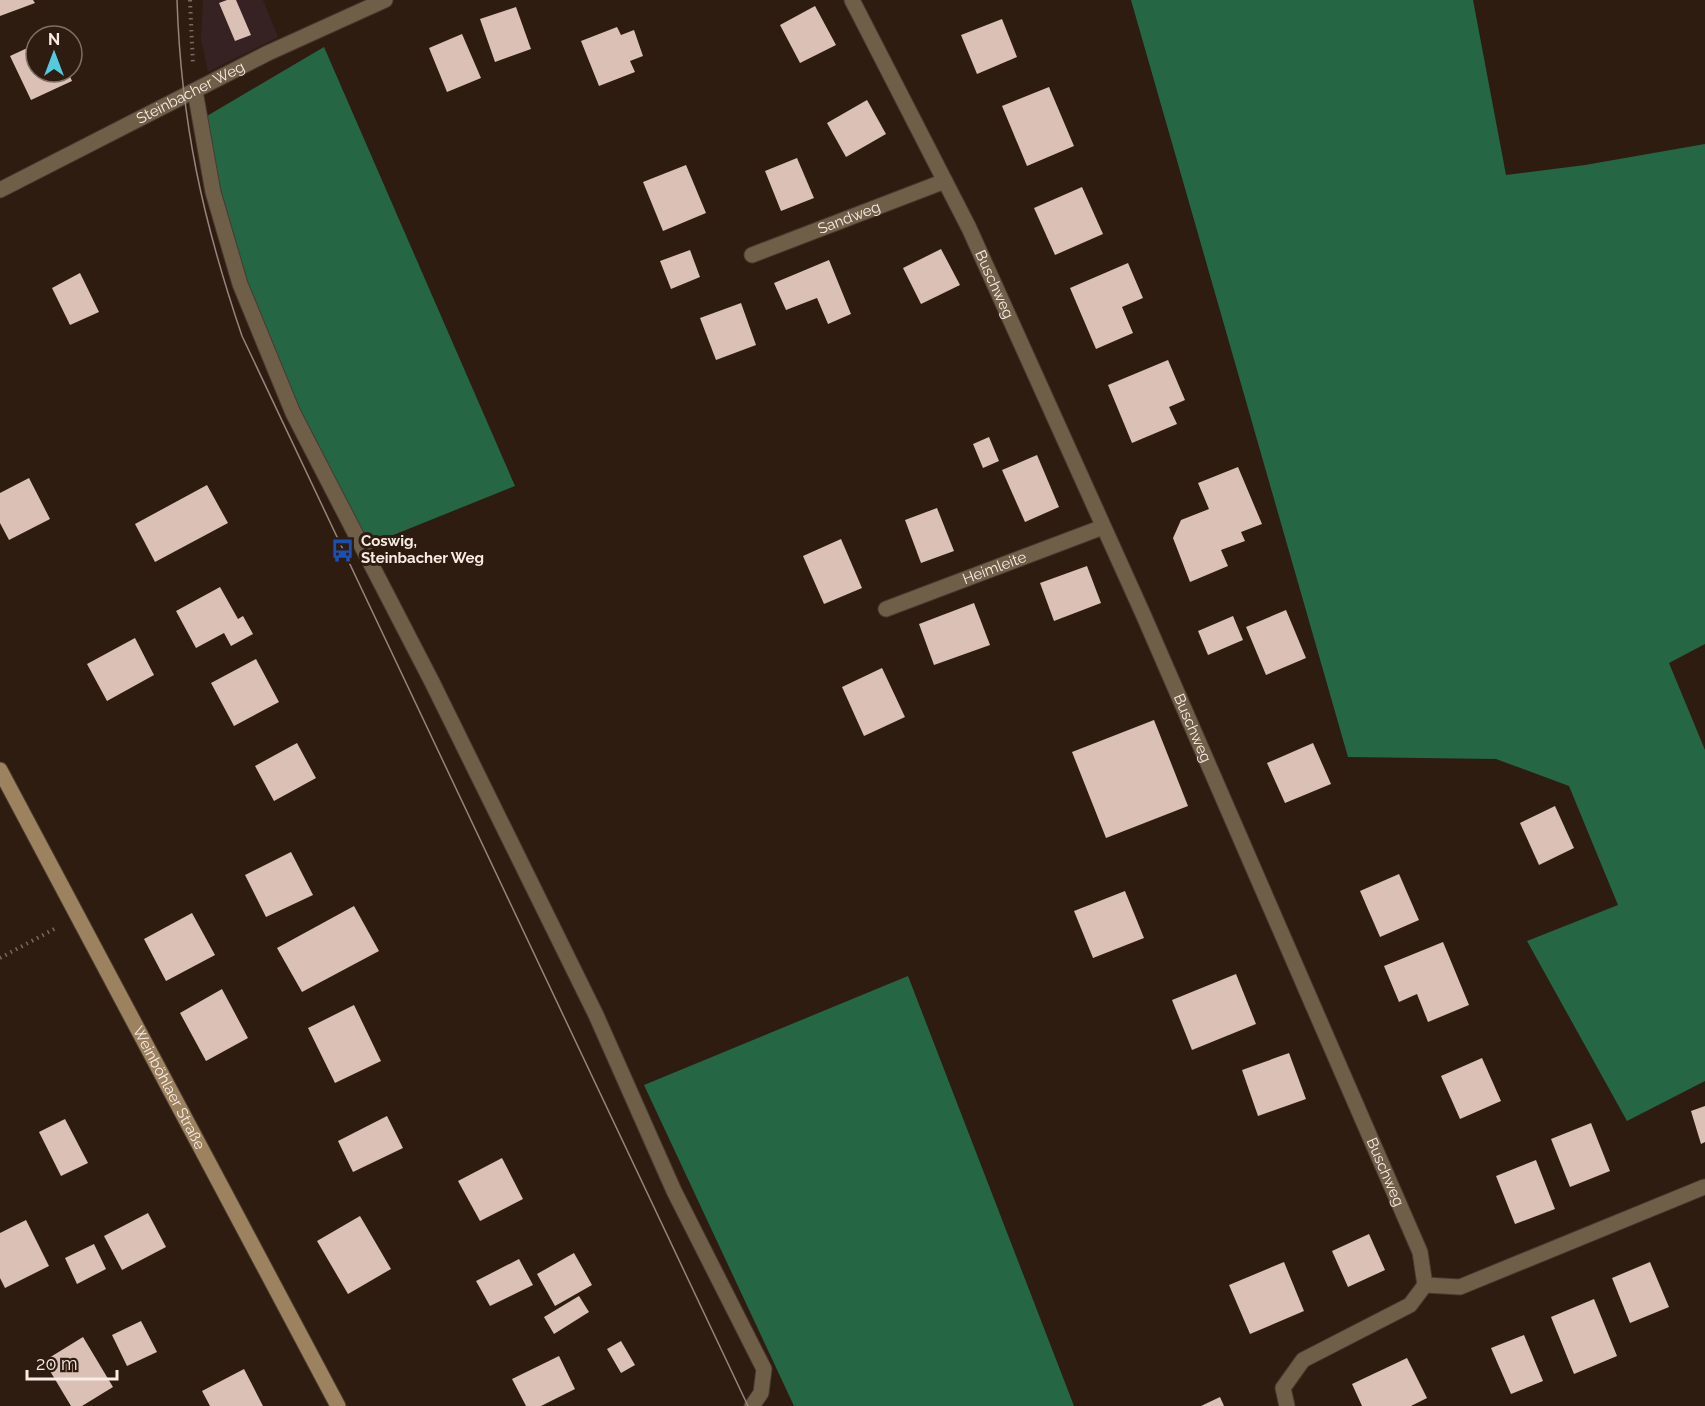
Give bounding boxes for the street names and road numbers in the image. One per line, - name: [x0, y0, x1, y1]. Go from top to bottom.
- street label: Steinbacher Weg: [133, 57, 248, 128]
- street label: Sandweg: [815, 198, 883, 238]
- street label: Buschweg: [971, 247, 1018, 321]
- street label: Heimleite: [960, 548, 1029, 588]
- street label: Buschweg: [1170, 691, 1215, 765]
- street label: Weinböhlaer Straße: [129, 1023, 209, 1153]
- street label: Buschweg: [1362, 1135, 1408, 1209]

